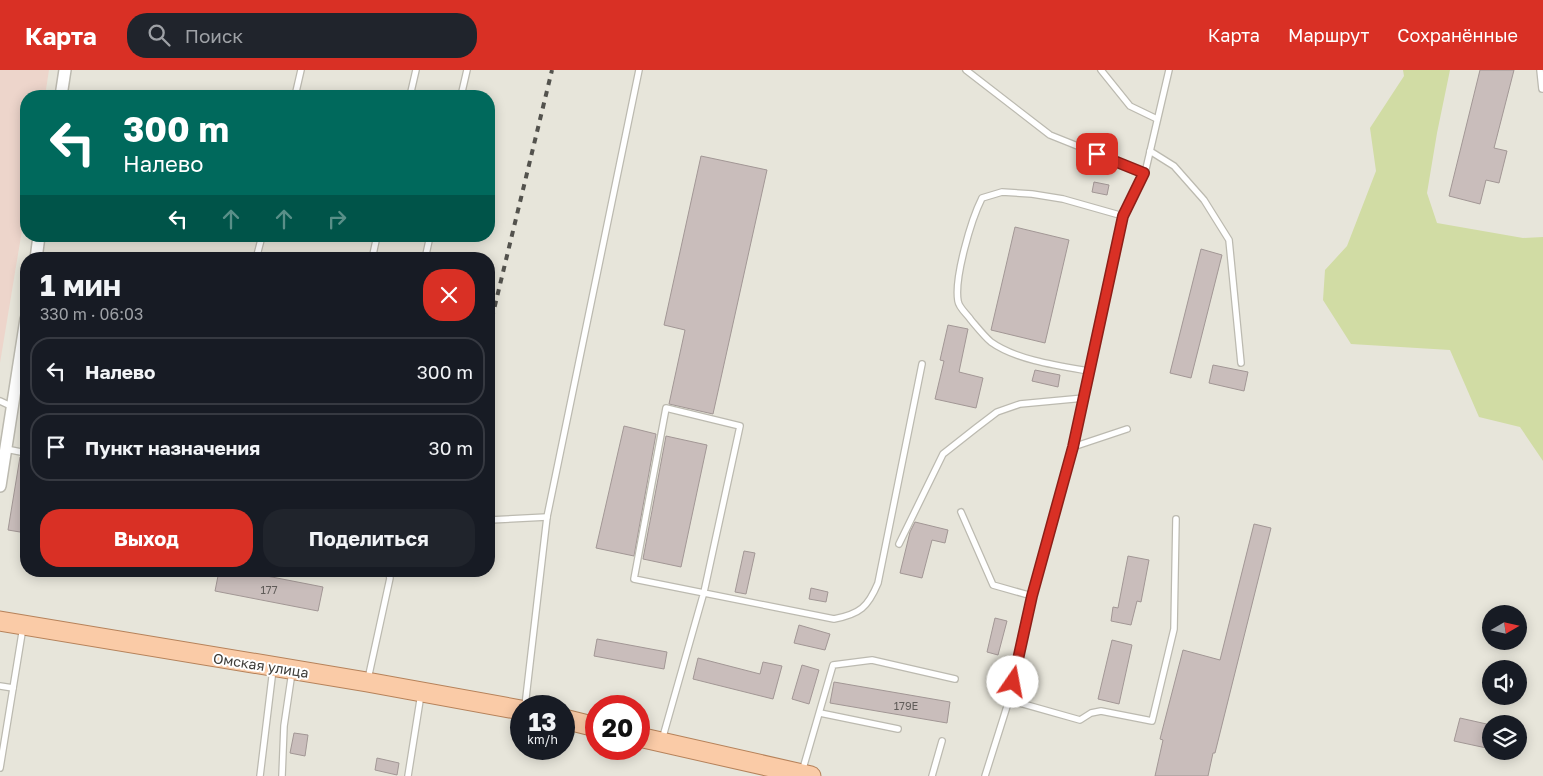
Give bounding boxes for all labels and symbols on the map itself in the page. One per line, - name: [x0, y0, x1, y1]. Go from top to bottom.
- pin: [1076, 133, 1118, 175]
- house number: 177: [261, 583, 278, 596]
- north arrow: [1482, 605, 1528, 650]
- street label: Омская улица: [212, 649, 310, 681]
- position arrow: [986, 655, 1038, 707]
- speed limit sign: 20: [585, 695, 650, 760]
- house number: 179Е: [894, 699, 919, 712]

